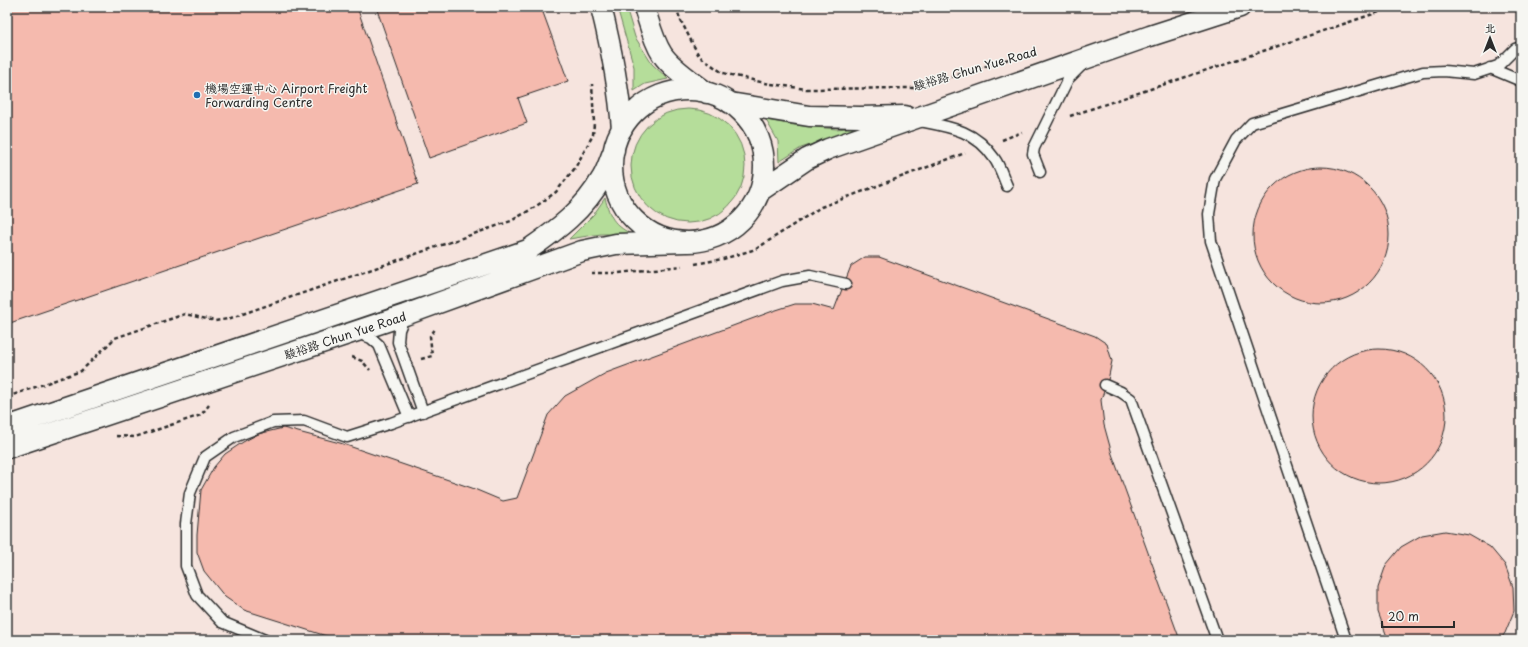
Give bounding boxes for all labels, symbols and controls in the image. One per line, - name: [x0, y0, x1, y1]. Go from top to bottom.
- north arrow: [1470, 18, 1510, 58]
- text: 北: [1485, 19, 1496, 36]
- street label: 駿裕路 Chun Yue Road: [911, 42, 1039, 94]
- place label: 機場空運中心 Airport Freight Forwarding Centre: [205, 79, 368, 111]
- marker: 機場空運中心 Airport Freight Forwarding Centre: [192, 90, 202, 100]
- street label: 駿裕路 Chun Yue Road: [282, 307, 408, 363]
- scale bar: [1382, 603, 1454, 629]
- text: 20 m: [1388, 607, 1419, 625]

